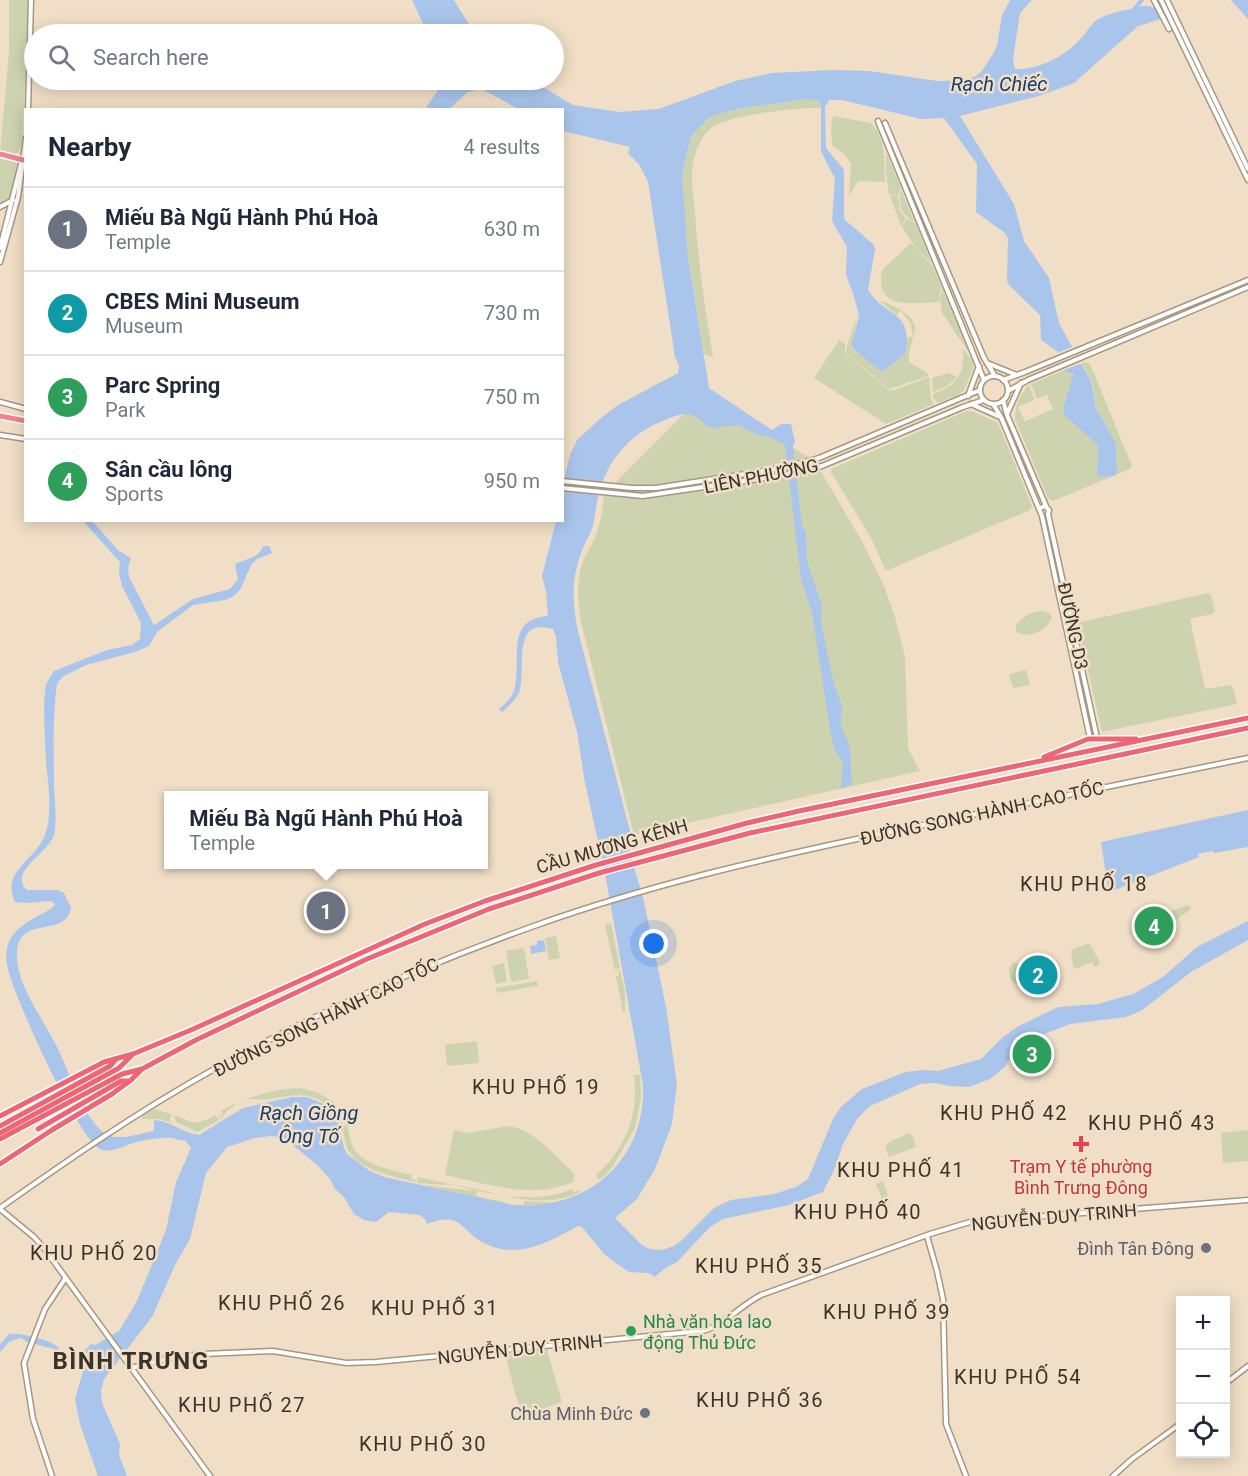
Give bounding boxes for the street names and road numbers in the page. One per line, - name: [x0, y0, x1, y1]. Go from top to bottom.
- street label: LIÊN PHƯỜNG: [702, 455, 820, 497]
- street label: ĐƯỜNG D3: [1054, 581, 1092, 671]
- street label: ĐƯỜNG SONG HÀNH CAO TỐC: [858, 776, 1106, 849]
- street label: CẦU MƯƠNG KÊNH: [533, 813, 690, 878]
- street label: ĐƯỜNG SONG HÀNH CAO TỐC: [209, 952, 442, 1081]
- street label: NGUYỄN DUY TRINH: [970, 1198, 1138, 1235]
- street label: NGUYỄN DUY TRINH: [436, 1329, 604, 1368]

